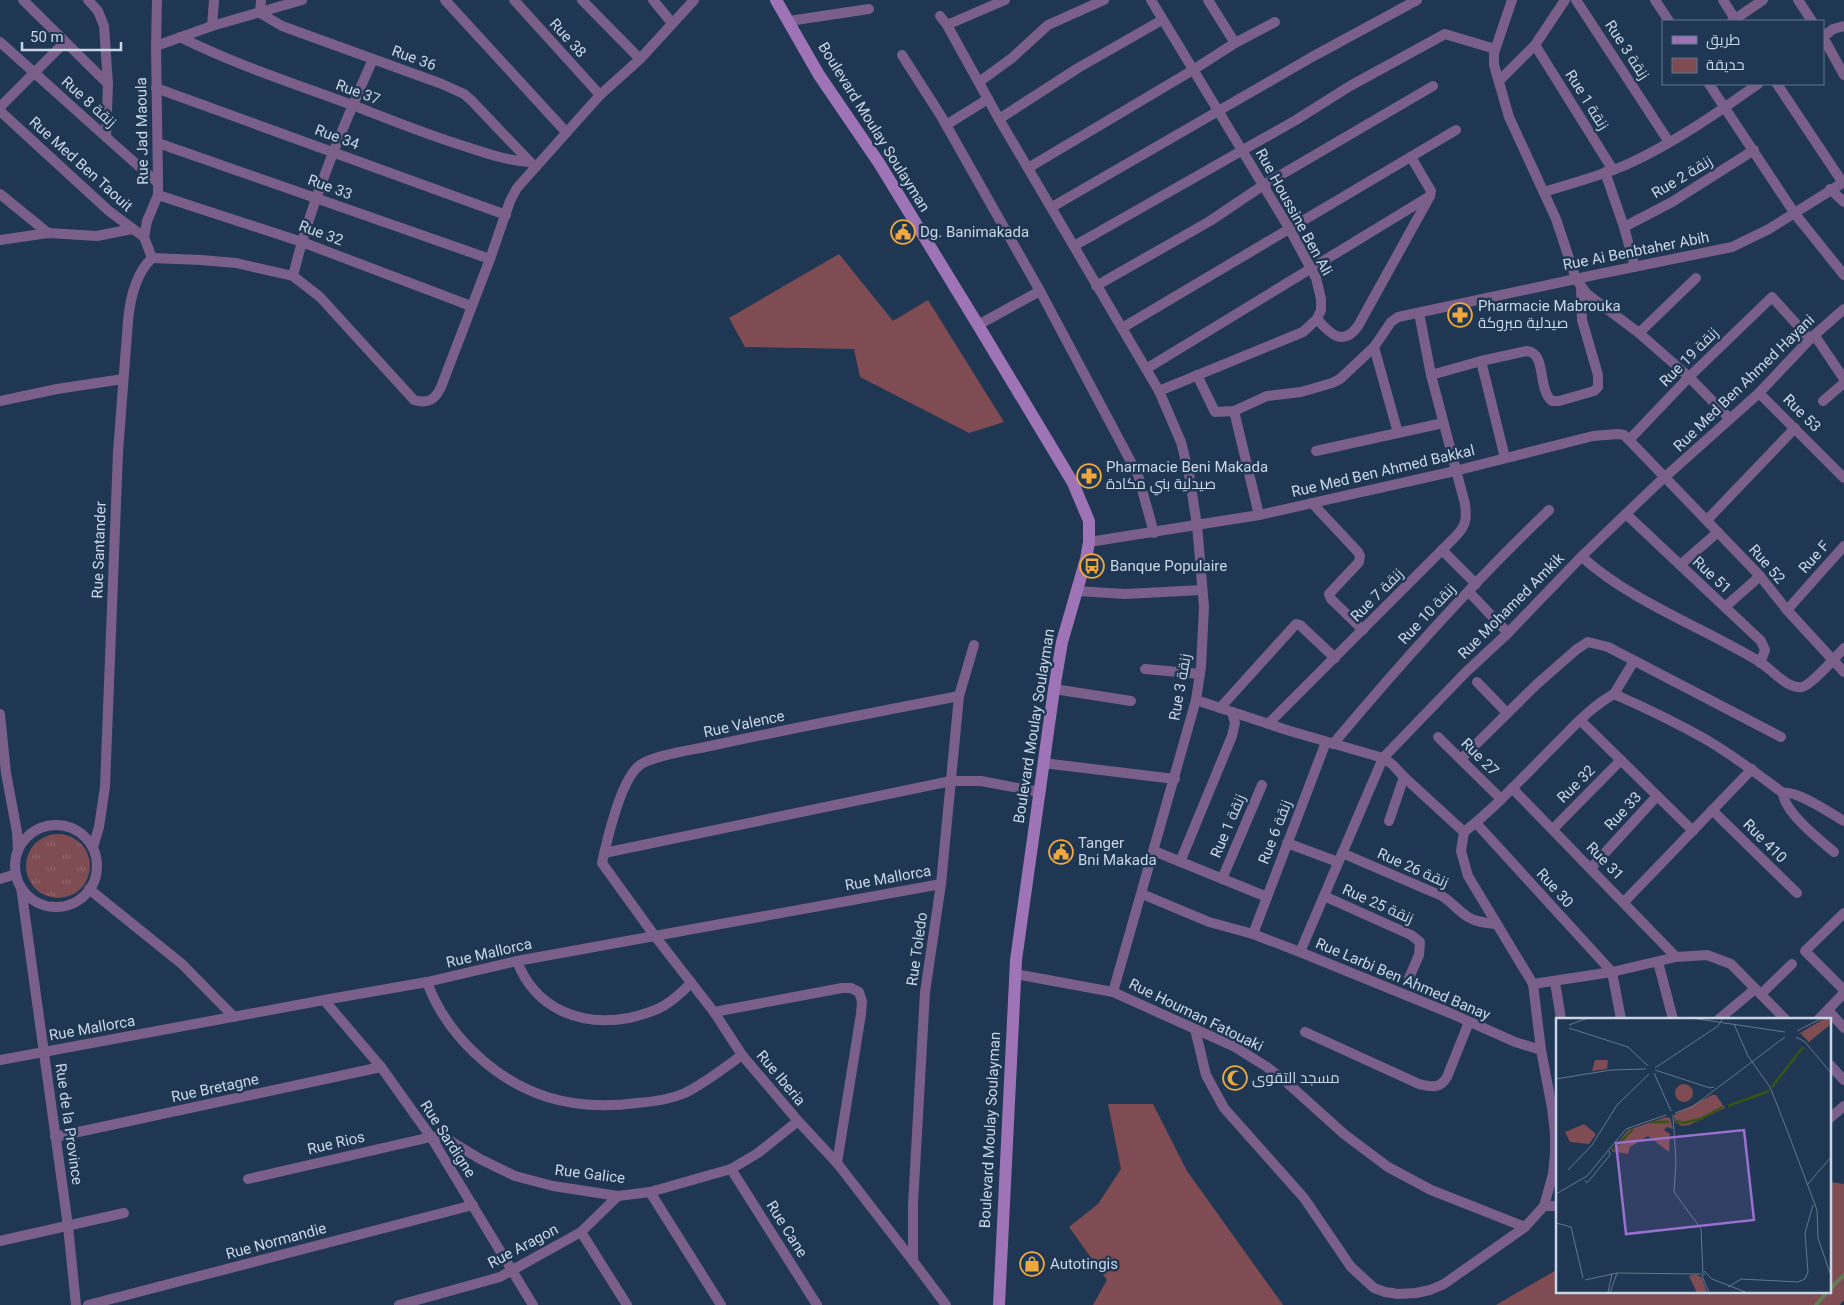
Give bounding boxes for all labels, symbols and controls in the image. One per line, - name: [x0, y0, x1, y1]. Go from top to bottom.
- street label: Rue 38: [546, 15, 590, 61]
- street label: Rue 3 زنقة: [1601, 17, 1653, 83]
- scale bar: [22, 20, 121, 52]
- legend: [1662, 20, 1824, 85]
- text: 50 m: [30, 28, 64, 46]
- text: طريق: [1706, 31, 1740, 50]
- street label: Boulevard Moulay Soulayman: [814, 39, 934, 215]
- street label: Rue 36: [389, 42, 439, 74]
- text: حديقة: [1706, 56, 1745, 74]
- street label: Rue 1 زنقة: [1561, 67, 1613, 133]
- street label: Rue 8 زنقة: [58, 73, 120, 131]
- street label: Rue 37: [333, 76, 383, 108]
- street label: Rue Jad Maoula: [132, 77, 152, 185]
- street label: Rue Med Ben Taouit: [26, 113, 137, 215]
- street label: Rue 34: [312, 121, 362, 154]
- street label: Rue Houssine Ben Ali: [1252, 145, 1336, 279]
- street label: Rue 2 زنقة: [1648, 152, 1716, 202]
- street label: Rue 33: [305, 171, 355, 203]
- street label: Rue 32: [296, 217, 346, 249]
- public building icon: Dg. Banimakada: [890, 219, 916, 245]
- place label: Dg. Banimakada: [920, 223, 1029, 241]
- street label: Rue Ai Benbtaher Abih: [1561, 228, 1711, 274]
- place label: Pharmacie Mabrouka صيدلية مبروكة: [1478, 297, 1621, 332]
- pharmacy icon: Pharmacie Mabrouka صيدلية مبروكة: [1447, 302, 1473, 328]
- street label: Rue Med Ben Ahmed Hayani: [1670, 311, 1818, 455]
- street label: Rue 19 زنقة: [1656, 324, 1722, 390]
- street label: Rue 53: [1779, 390, 1825, 436]
- street label: Rue Med Ben Ahmed Bakkal: [1290, 441, 1476, 501]
- place label: Pharmacie Beni Makada صيدلية بني مكادة: [1106, 458, 1268, 496]
- pharmacy icon: Pharmacie Beni Makada صيدلية بني مكادة: [1076, 463, 1102, 489]
- street label: Rue Santander: [88, 501, 110, 599]
- street label: Rue F: [1795, 537, 1833, 577]
- street label: Rue 52: [1745, 541, 1789, 587]
- street label: Rue Mohamed Amkik: [1454, 549, 1568, 663]
- bus stop icon: Banque Populaire: [1079, 553, 1105, 579]
- street label: Rue 51: [1689, 553, 1735, 597]
- place label: Banque Populaire: [1110, 557, 1227, 575]
- street label: Rue 7 زنقة: [1347, 565, 1407, 625]
- street label: Rue 10 زنقة: [1395, 580, 1459, 648]
- street label: Boulevard Moulay Soulayman: [1010, 627, 1058, 825]
- street label: Rue 3 زنقة: [1165, 652, 1195, 722]
- street label: Rue Valence: [702, 707, 786, 741]
- street label: Rue 27: [1457, 734, 1503, 780]
- street label: Rue 32: [1553, 761, 1599, 807]
- street label: Rue 33: [1601, 788, 1645, 834]
- street label: Rue 1 زنقة: [1207, 791, 1249, 861]
- street label: Rue 6 زنقة: [1254, 797, 1296, 867]
- street label: Rue 410: [1739, 815, 1791, 867]
- place label: Tanger Bni Makada: [1078, 834, 1157, 869]
- street label: Rue 31: [1583, 838, 1627, 884]
- public building icon: Tanger Bni Makada: [1048, 839, 1074, 865]
- street label: Rue 26 زنقة: [1375, 844, 1451, 892]
- street label: Rue Mallorca: [843, 862, 933, 894]
- street label: Rue 30: [1533, 865, 1577, 911]
- street label: Rue 25 زنقة: [1340, 880, 1416, 928]
- street label: Rue Toledo: [903, 911, 931, 987]
- street label: Rue Mallorca: [444, 934, 534, 972]
- street label: Rue Larbi Ben Ahmed Banay: [1313, 934, 1493, 1024]
- street label: Rue Houman Fatouaki: [1126, 975, 1266, 1055]
- street label: Rue Mallorca: [47, 1012, 137, 1044]
- inset map: [1556, 1018, 1832, 1292]
- street label: Boulevard Moulay Soulayman: [976, 1031, 1004, 1229]
- street label: Rue Iberia: [753, 1047, 809, 1109]
- street label: Rue de la Province: [52, 1062, 86, 1186]
- mosque icon: مسجد التقوى: [1222, 1065, 1248, 1091]
- place label: مسجد التقوى: [1252, 1069, 1340, 1088]
- street label: Rue Bretagne: [170, 1070, 261, 1106]
- street label: Rue Sardigne: [416, 1097, 480, 1181]
- street label: Rue Rios: [306, 1128, 366, 1158]
- street label: Rue Galice: [554, 1161, 626, 1187]
- street label: Rue Cane: [763, 1197, 811, 1261]
- street label: Rue Normandie: [224, 1219, 328, 1263]
- street label: Rue Aragon: [485, 1220, 561, 1272]
- shop icon: Autotingis: [1019, 1251, 1045, 1277]
- place label: Autotingis: [1050, 1255, 1118, 1273]

